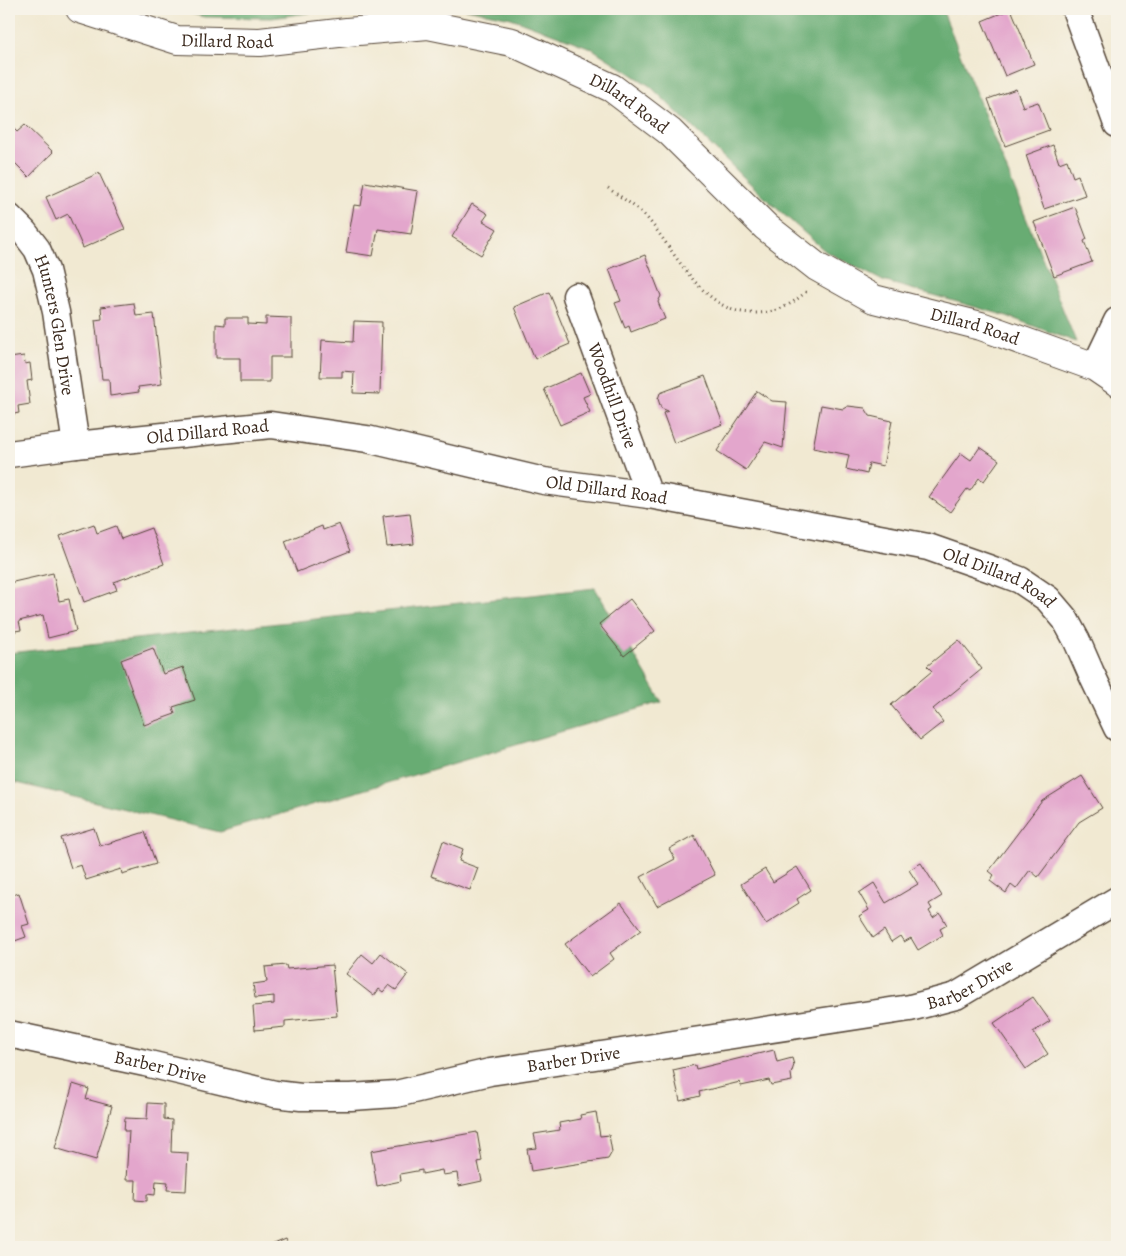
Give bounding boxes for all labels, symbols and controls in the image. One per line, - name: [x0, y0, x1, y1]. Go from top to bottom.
- street label: Dillard Road: [181, 28, 275, 54]
- street label: Dillard Road: [585, 67, 674, 139]
- street label: Hunters Glen Drive: [29, 251, 80, 397]
- street label: Dillard Road: [928, 302, 1023, 351]
- street label: Woodhill Drive: [582, 339, 643, 452]
- street label: Old Dillard Road: [146, 413, 270, 450]
- street label: Old Dillard Road: [545, 469, 670, 510]
- street label: Old Dillard Road: [940, 541, 1062, 613]
- street label: Barber Drive: [924, 953, 1017, 1015]
- street label: Barber Drive: [525, 1040, 622, 1078]
- street label: Barber Drive: [112, 1045, 209, 1089]

